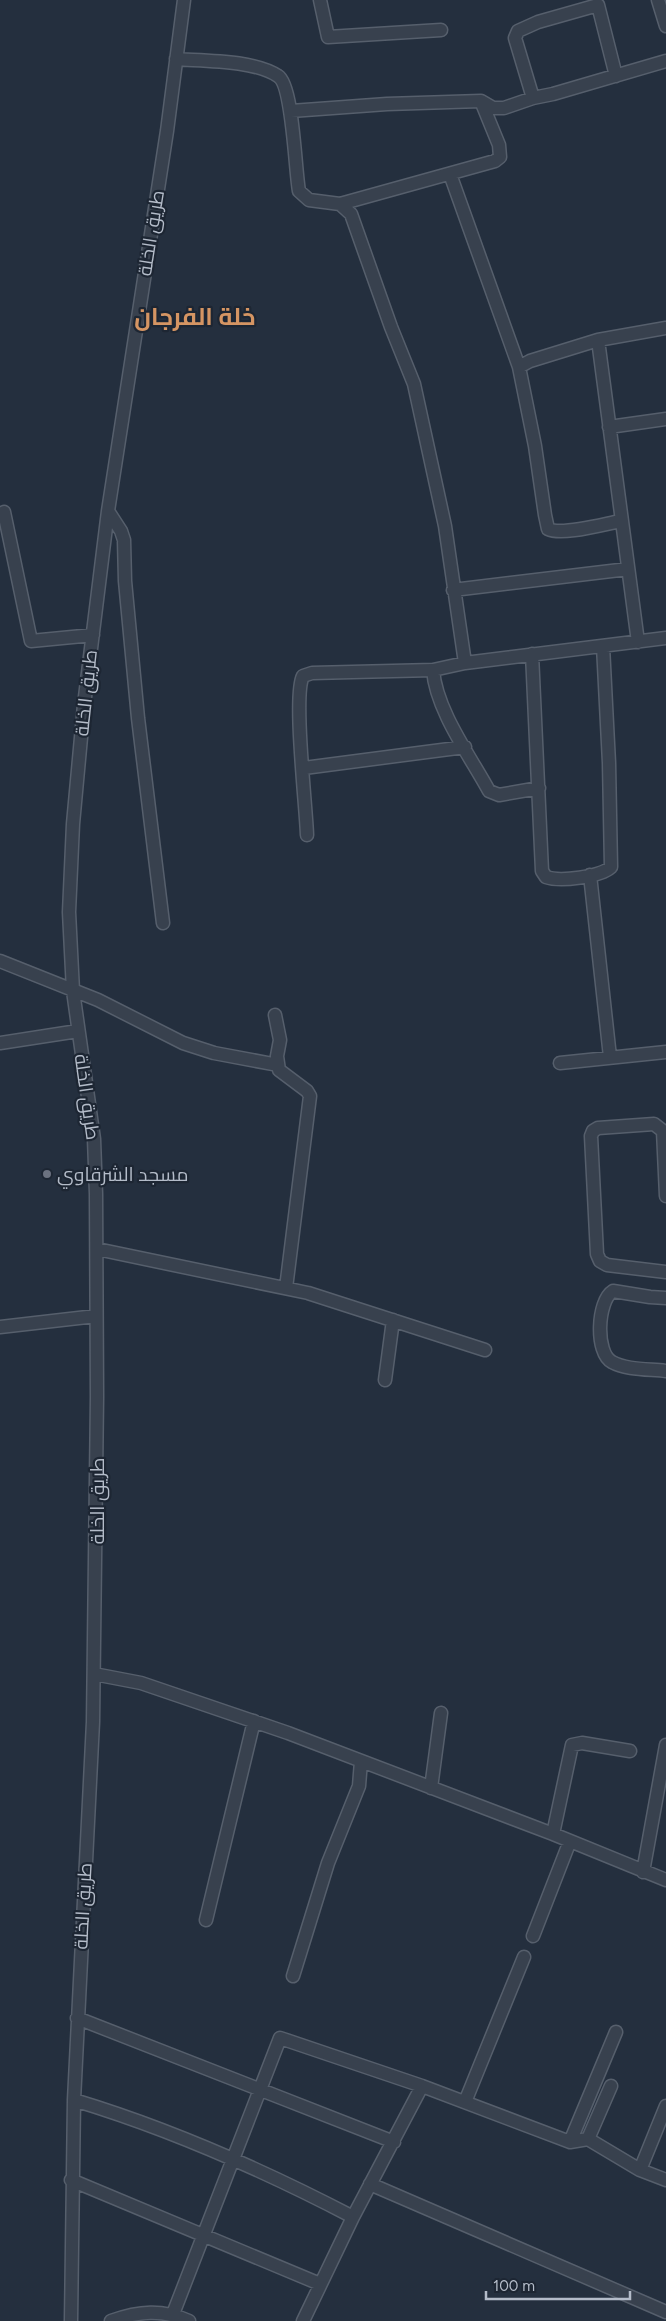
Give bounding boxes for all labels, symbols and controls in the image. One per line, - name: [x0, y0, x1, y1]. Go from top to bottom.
- street label: طريق الخلة: [133, 188, 170, 278]
- district label: خلة الفرجان: [134, 302, 256, 331]
- street label: طريق الخلة: [70, 649, 103, 737]
- street label: طريق الخلة: [69, 1052, 104, 1142]
- place label: مسجد الشرقاوي: [57, 1163, 188, 1189]
- marker: مسجد الشرقاوي: [41, 1168, 53, 1180]
- street label: طريق الخلة: [86, 1458, 110, 1544]
- street label: طريق الخلة: [69, 1862, 98, 1950]
- scale bar: [486, 2268, 630, 2300]
- text: 100 m: [493, 2277, 535, 2295]

